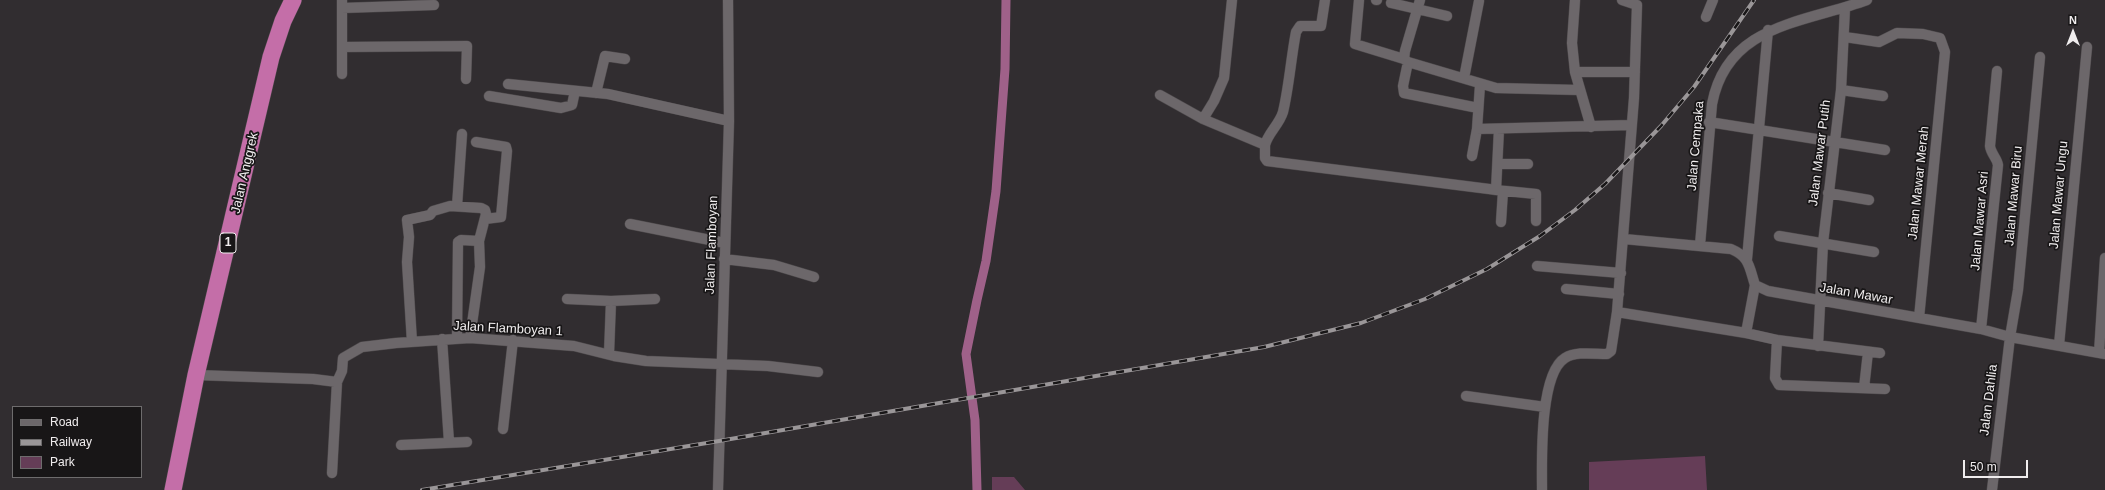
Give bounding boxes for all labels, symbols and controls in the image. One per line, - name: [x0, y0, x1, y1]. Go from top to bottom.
- north arrow: [2053, 12, 2093, 52]
- text: N: [2069, 14, 2077, 26]
- street label: Jalan Mawar Putih: [1806, 99, 1834, 207]
- street label: Jalan Cempaka: [1684, 100, 1708, 192]
- street label: Jalan Mawar Merah: [1905, 125, 1933, 241]
- street label: Jalan Anggrek: [228, 131, 262, 215]
- street label: Jalan Mawar Ungu: [2047, 140, 2071, 250]
- street label: Jalan Mawar Biru: [2002, 145, 2026, 247]
- street label: Jalan Mawar Asri: [1968, 171, 1992, 271]
- street label: Jalan Flamboyan: [702, 195, 722, 295]
- road number: 1: [220, 233, 236, 253]
- street label: Jalan Mawar: [1818, 280, 1894, 308]
- street label: Jalan Flamboyan 1: [453, 318, 563, 340]
- street label: Jalan Dahlia: [1977, 364, 2001, 436]
- legend: [12, 406, 142, 478]
- text: Road: [50, 415, 79, 429]
- text: Railway: [50, 435, 92, 449]
- scale bar: [1965, 452, 2030, 478]
- text: Park: [50, 455, 75, 469]
- text: 50 m: [1970, 460, 1997, 474]

